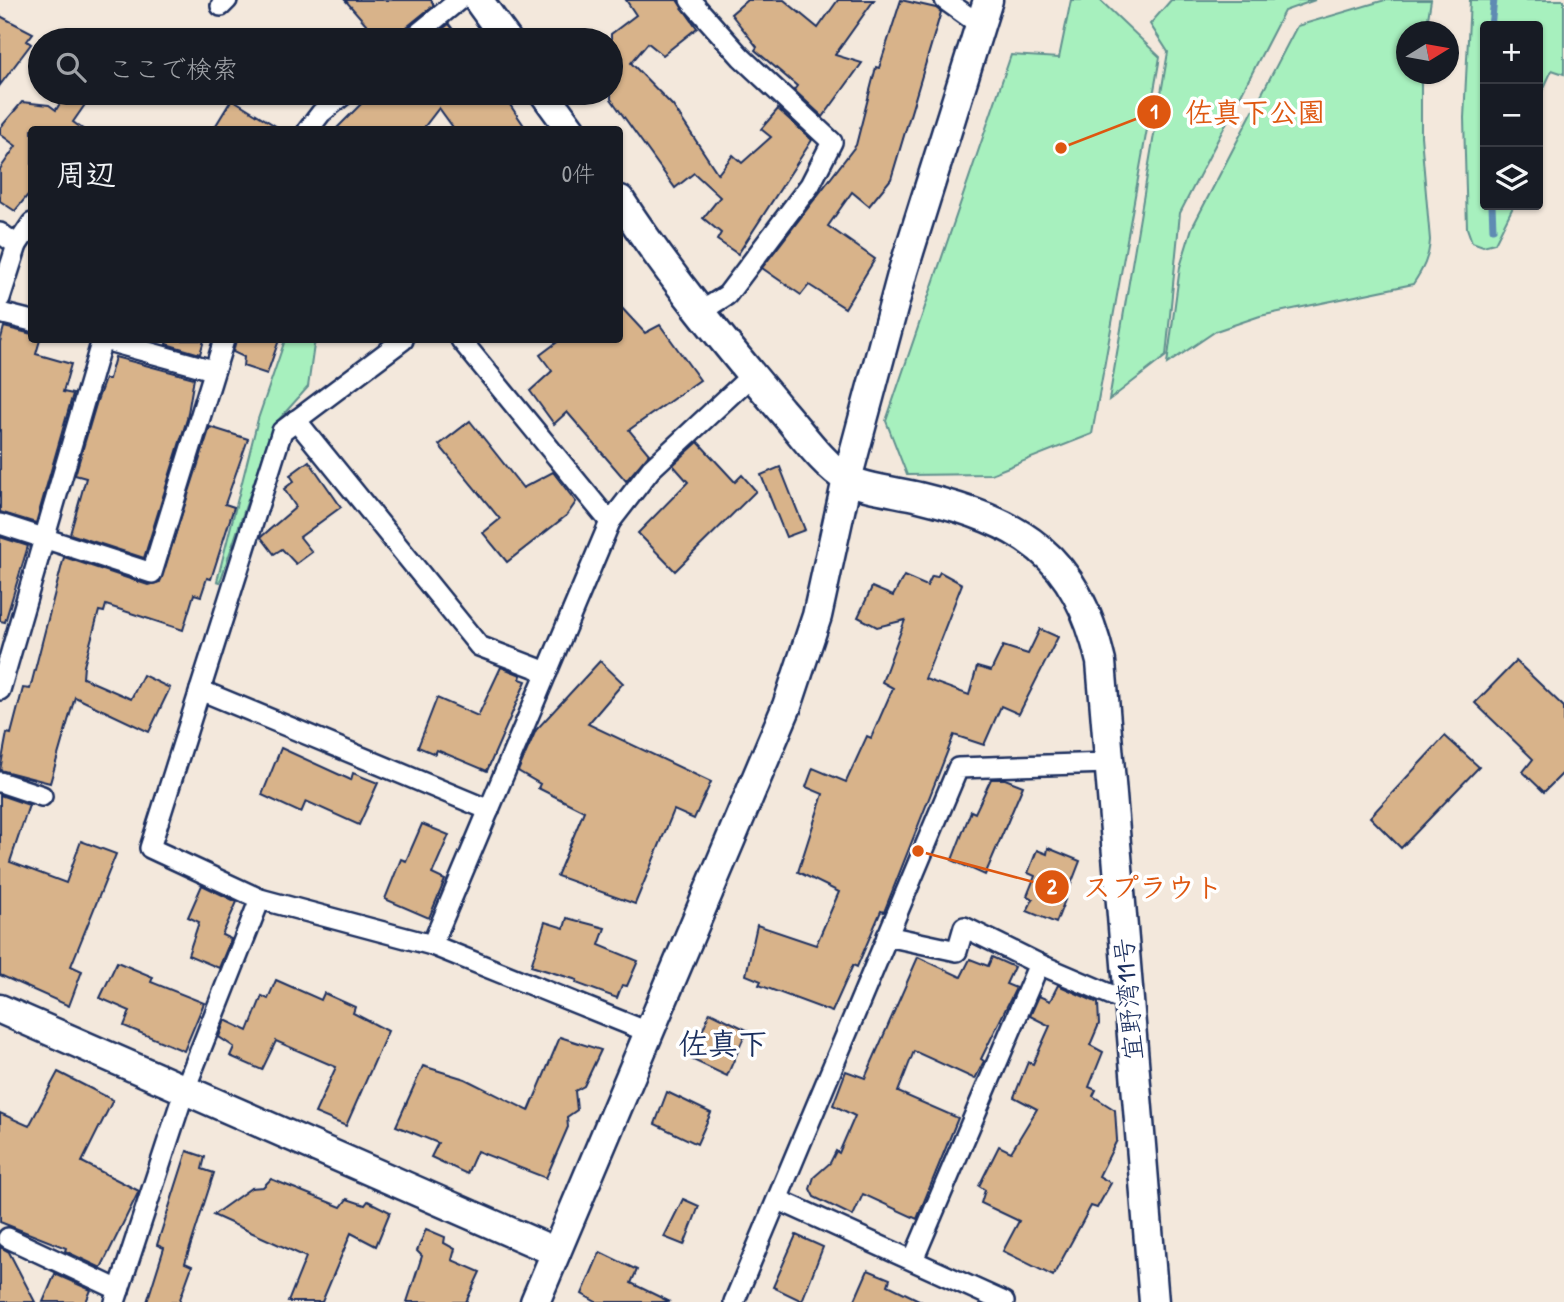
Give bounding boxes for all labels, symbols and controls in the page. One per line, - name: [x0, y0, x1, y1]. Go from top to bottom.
- north arrow: [1396, 21, 1459, 84]
- map controls: [1480, 21, 1543, 210]
- button: +: [1480, 21, 1543, 84]
- search box: [28, 28, 623, 105]
- icon: search: [52, 48, 90, 86]
- text: ここで検索: [108, 51, 238, 86]
- button: −: [1480, 84, 1543, 147]
- callout: 佐真下公園: [1136, 88, 1339, 137]
- text: 佐真下公園: [1185, 93, 1325, 131]
- text: 1: [1150, 97, 1158, 126]
- button: layers: [1480, 147, 1543, 210]
- text: 周辺: [56, 154, 116, 194]
- text: 0件: [562, 158, 595, 189]
- callout: スプラウト: [1034, 862, 1237, 911]
- text: スプラウト: [1083, 868, 1223, 906]
- text: 2: [1047, 872, 1057, 901]
- street label: 宜野湾11号: [1105, 936, 1151, 1062]
- district label: 佐真下: [678, 1023, 768, 1063]

